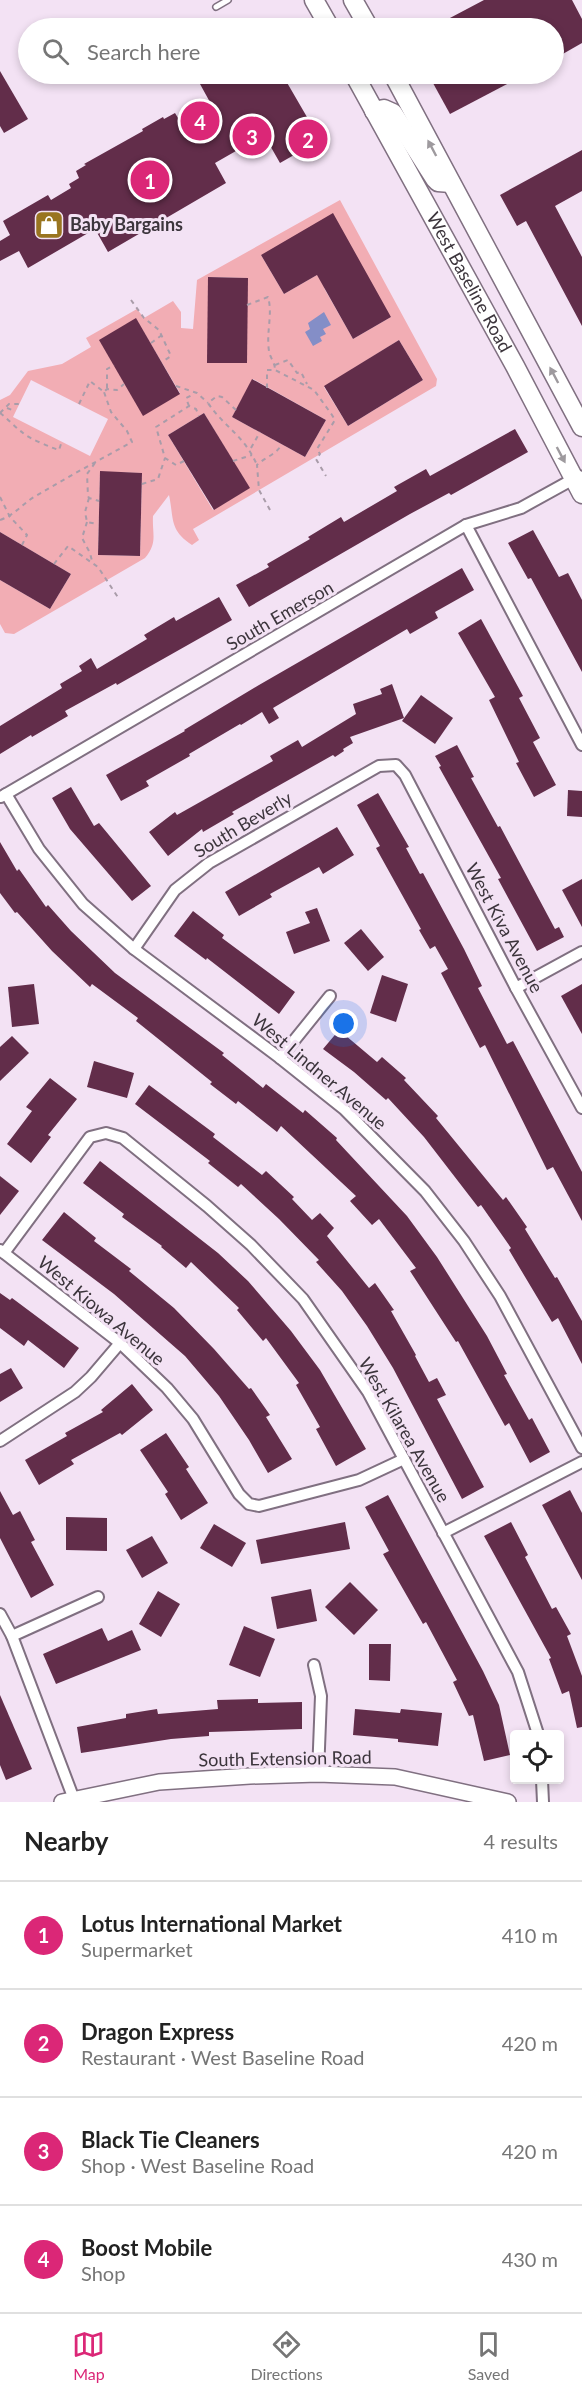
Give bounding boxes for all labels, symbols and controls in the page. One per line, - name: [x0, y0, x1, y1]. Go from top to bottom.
- search box: [18, 18, 564, 84]
- icon: search: [39, 35, 72, 68]
- text: Search here: [87, 38, 200, 65]
- pin: 4: [180, 98, 220, 144]
- pin: 3: [232, 114, 272, 158]
- pin: 2: [288, 116, 328, 162]
- one-way arrow: [428, 139, 438, 157]
- pin: 1: [130, 158, 170, 202]
- street label: West Baseline Road: [422, 208, 517, 356]
- shop icon: Baby Bargains: [33, 209, 65, 241]
- place label: Baby Bargains: [70, 213, 183, 235]
- one-way arrow: [549, 367, 559, 384]
- one-way arrow: [556, 446, 566, 464]
- street label: South Emerson: [222, 576, 337, 655]
- street label: South Beverly: [189, 786, 296, 862]
- street label: West Kiva Avenue: [461, 859, 548, 996]
- street label: West Lindner Avenue: [248, 1008, 391, 1134]
- your location: [329, 1009, 358, 1038]
- street label: West Kiowa Avenue: [34, 1251, 170, 1370]
- street label: West Kilarea Avenue: [354, 1353, 455, 1506]
- map controls: [510, 1730, 564, 1784]
- button: locate: [510, 1730, 564, 1784]
- street label: South Extension Road: [198, 1745, 372, 1771]
- text: Nearby: [24, 1825, 109, 1857]
- text: 4 results: [483, 1829, 558, 1853]
- text: Lotus International Market: [81, 1910, 342, 1937]
- text: 1: [38, 1923, 49, 1947]
- text: 410 m: [502, 1923, 558, 1947]
- text: Supermarket: [81, 1937, 193, 1961]
- text: Dragon Express: [81, 2018, 234, 2045]
- text: 2: [38, 2031, 49, 2055]
- text: 420 m: [502, 2031, 558, 2055]
- text: Restaurant · West Baseline Road: [81, 2045, 365, 2069]
- text: Black Tie Cleaners: [81, 2126, 260, 2153]
- text: 3: [38, 2139, 49, 2163]
- text: 420 m: [502, 2139, 558, 2163]
- text: Shop · West Baseline Road: [81, 2153, 314, 2177]
- text: Boost Mobile: [81, 2234, 212, 2261]
- text: 4: [38, 2247, 49, 2271]
- text: 430 m: [502, 2247, 558, 2271]
- text: Shop: [81, 2261, 125, 2285]
- tab: Map: [72, 2328, 105, 2383]
- tab: Directions: [250, 2328, 323, 2383]
- tab: Saved: [468, 2328, 509, 2383]

